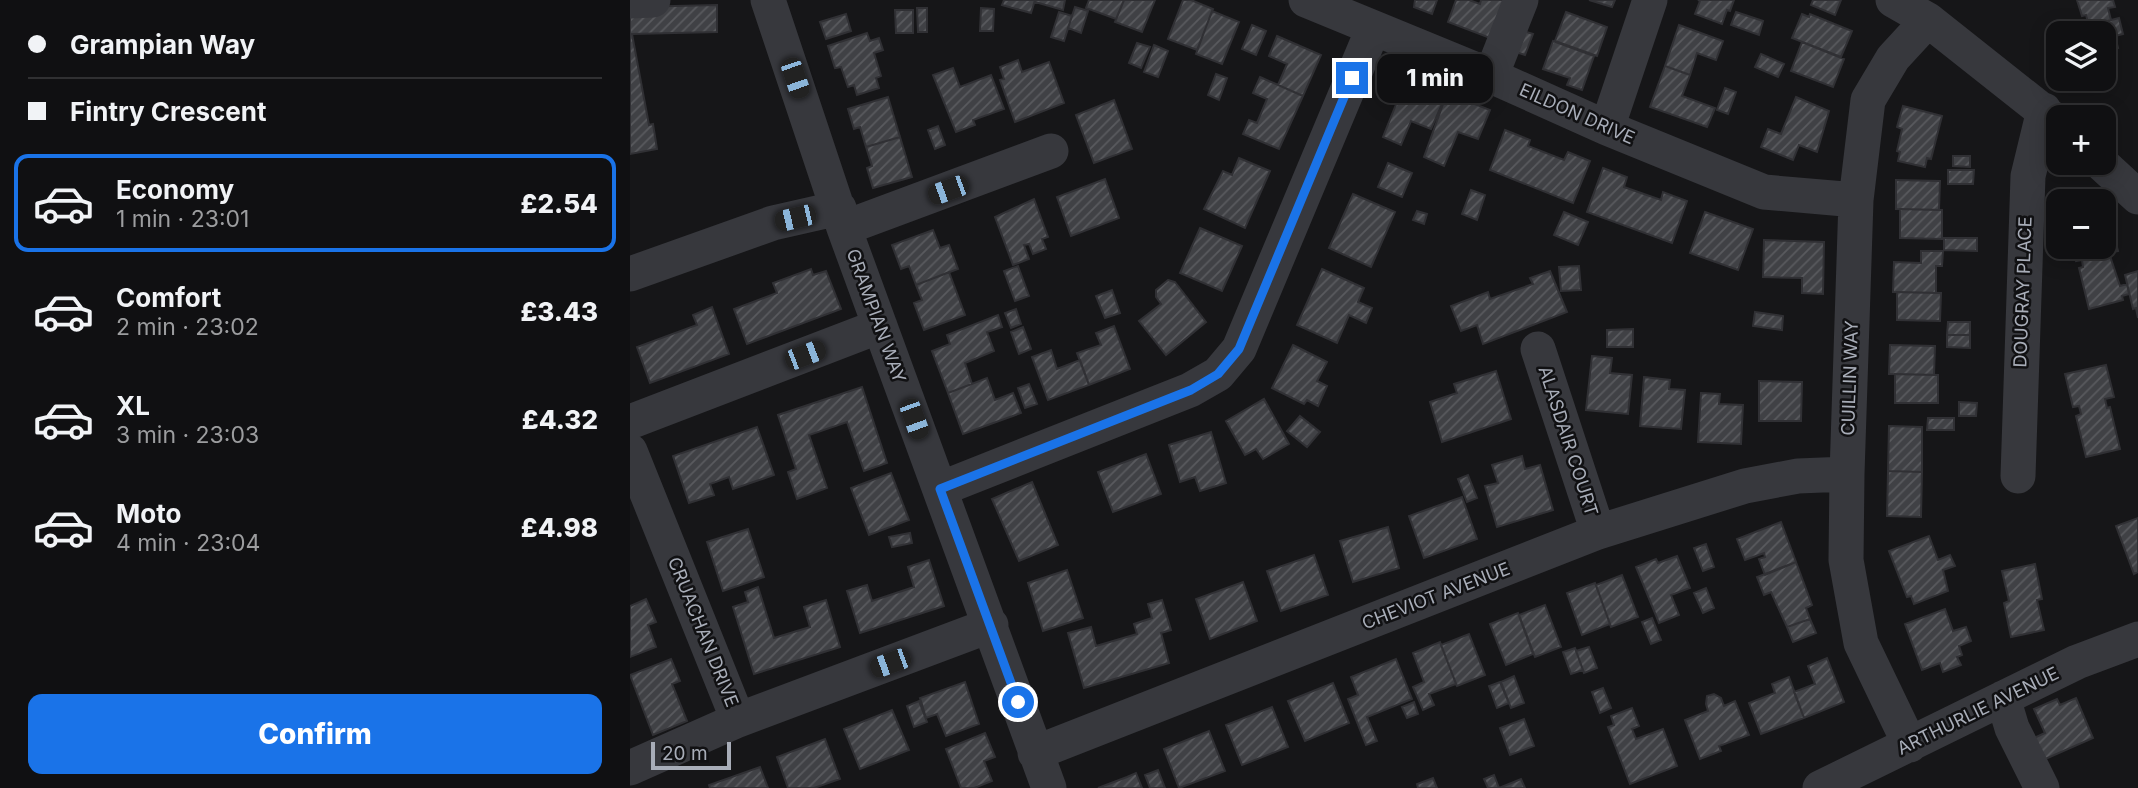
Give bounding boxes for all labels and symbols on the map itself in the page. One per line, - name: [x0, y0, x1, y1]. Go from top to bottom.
- callout: 1 min: [1376, 54, 1492, 102]
- car: [779, 55, 812, 101]
- route end: [1336, 62, 1368, 94]
- street label: EILDON DRIVE: [1516, 79, 1638, 148]
- car: [925, 173, 972, 207]
- car: [773, 203, 818, 233]
- street label: DOUGRAY PLACE: [2009, 216, 2036, 368]
- street label: GRAMPIAN WAY: [842, 246, 910, 386]
- street label: CUILLIN WAY: [1837, 320, 1862, 436]
- car: [782, 338, 829, 372]
- street label: ALASDAIR COURT: [1534, 363, 1603, 518]
- car: [897, 396, 932, 442]
- street label: CRUACHAN DRIVE: [664, 554, 743, 710]
- street label: CHEVIOT AVENUE: [1359, 558, 1513, 633]
- car: [867, 646, 914, 680]
- street label: ARTHURLIE AVENUE: [1894, 662, 2062, 759]
- route start: [1002, 686, 1034, 718]
- scale bar: [651, 739, 732, 771]

